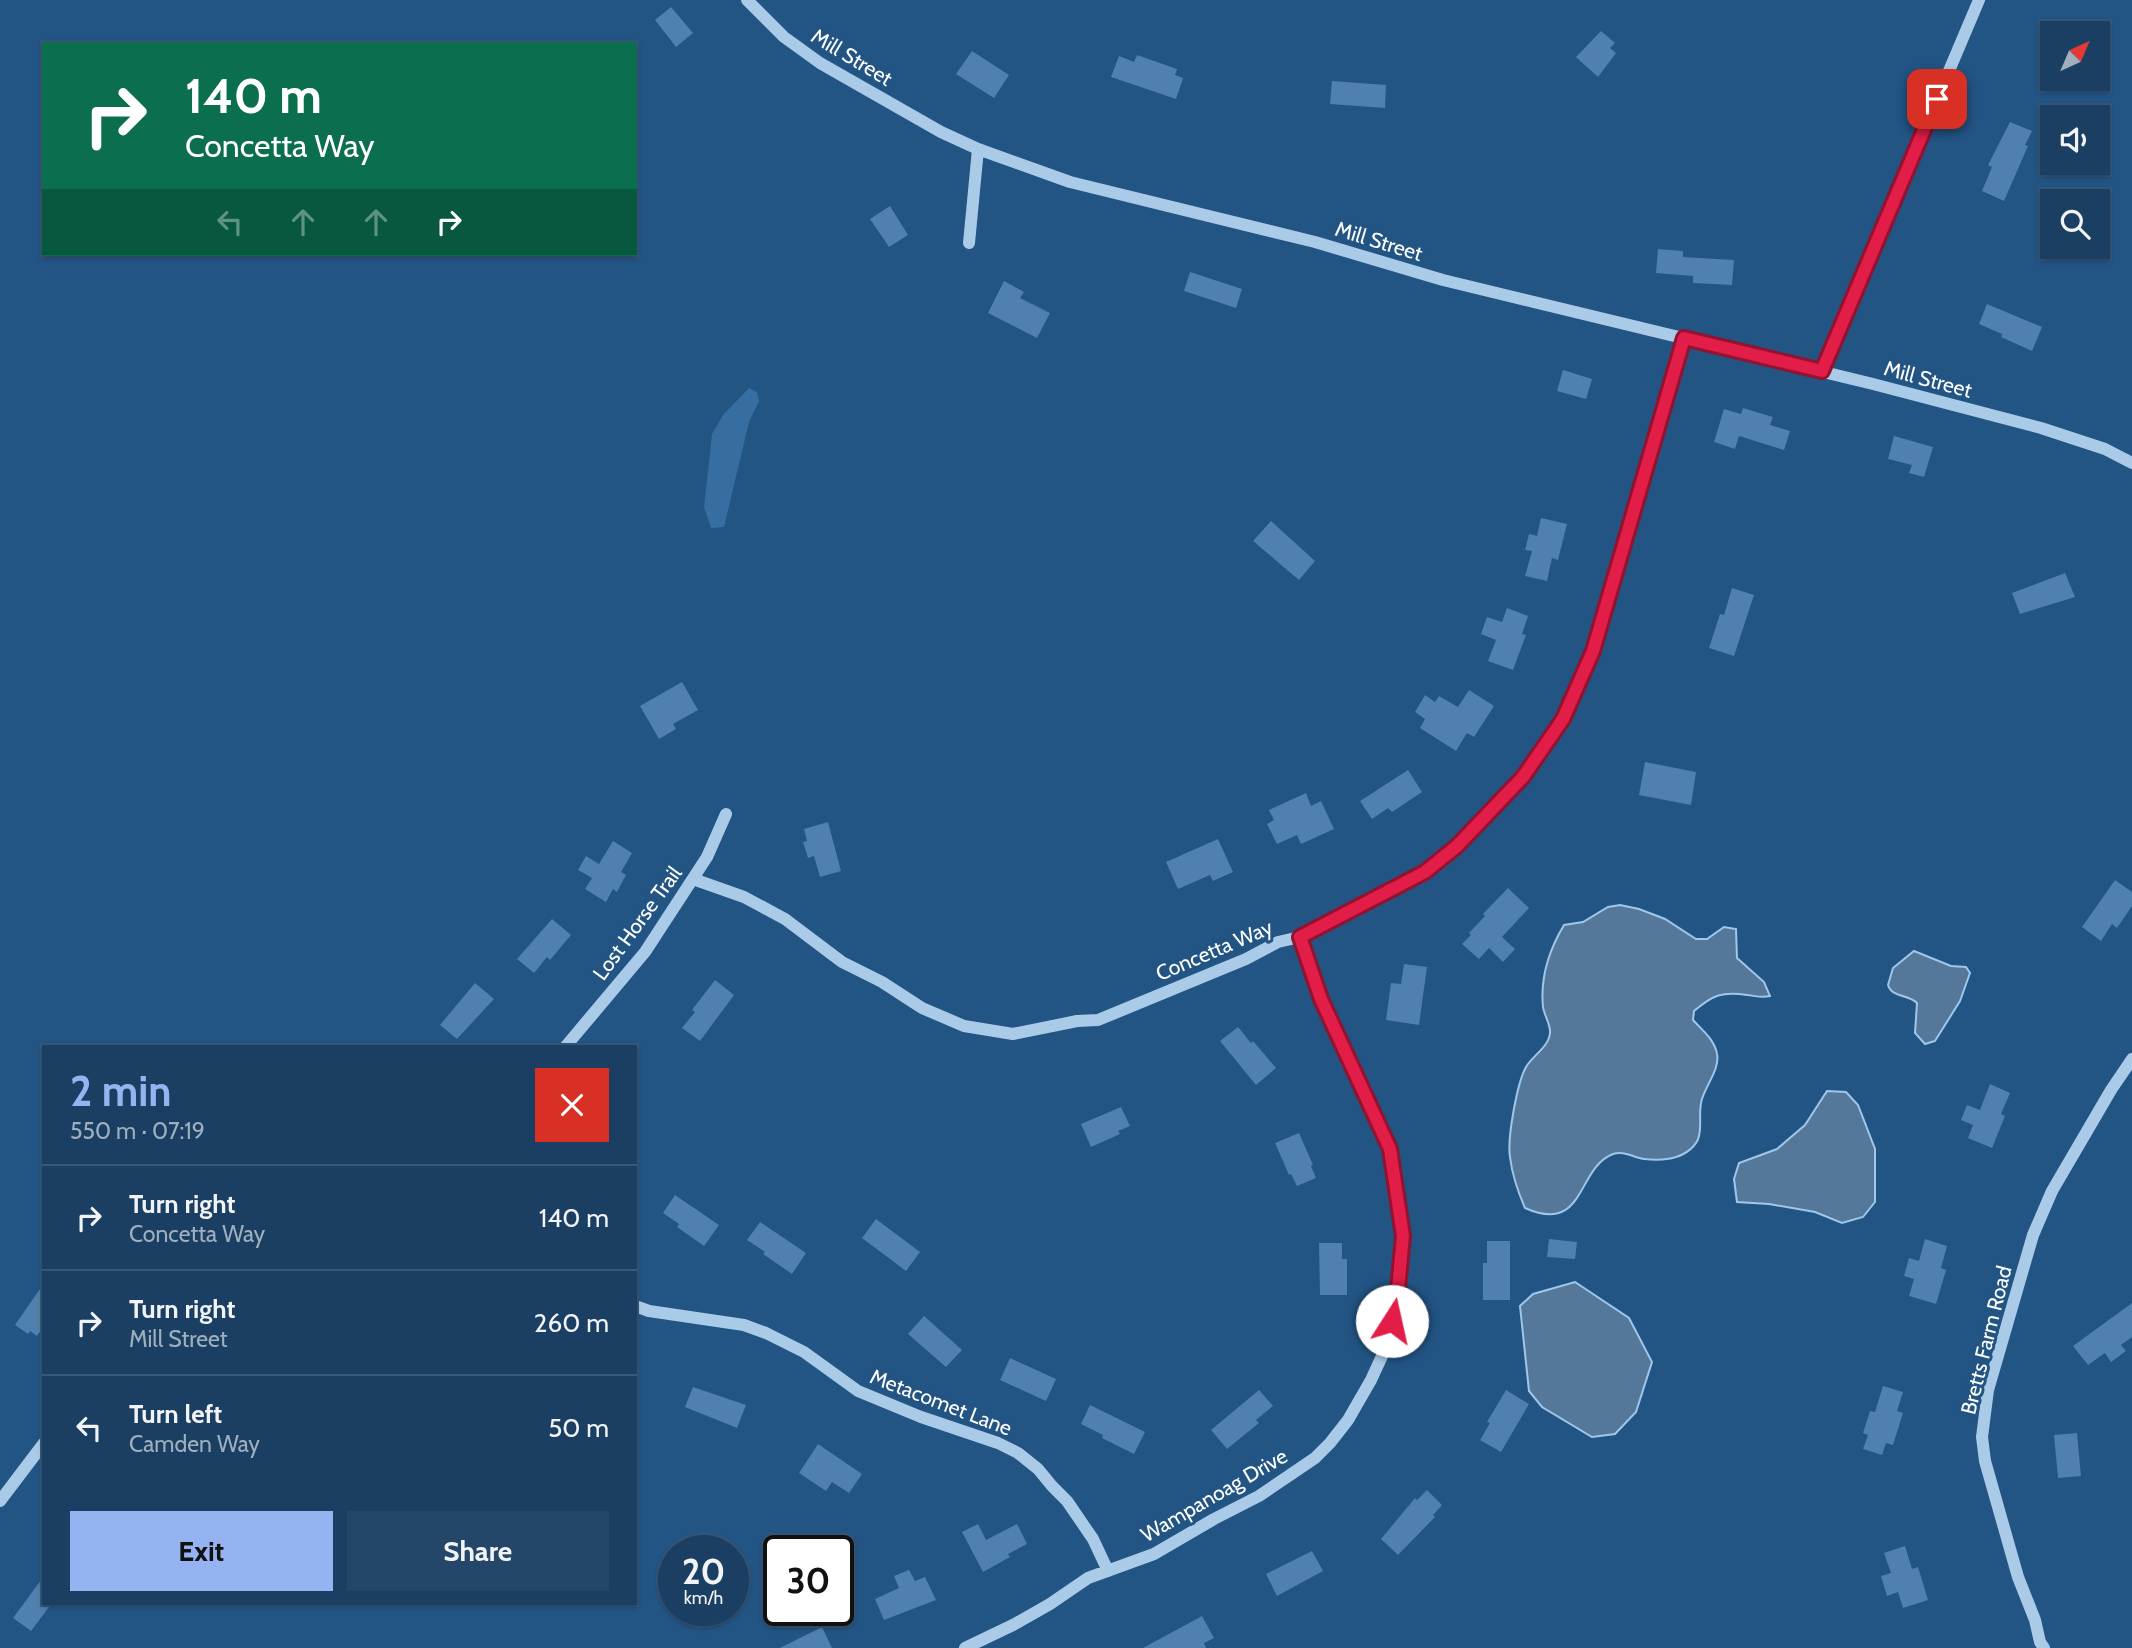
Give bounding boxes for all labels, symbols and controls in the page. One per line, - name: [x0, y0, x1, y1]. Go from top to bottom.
- north arrow: [2040, 21, 2110, 91]
- map controls: [2040, 21, 2110, 259]
- street label: Mill Street: [807, 23, 897, 91]
- text: 140 m: [185, 66, 322, 125]
- pin: [1907, 69, 1967, 129]
- icon: right: [70, 70, 161, 161]
- icon: arrive: [1918, 80, 1956, 118]
- button: sound: [2040, 105, 2110, 175]
- text: Concetta Way: [185, 126, 374, 165]
- button: search: [2040, 189, 2110, 259]
- icon: left: [211, 203, 249, 241]
- icon: ahead: [284, 203, 322, 241]
- icon: ahead: [357, 203, 395, 241]
- icon: right: [430, 203, 468, 241]
- street label: Mill Street: [1332, 216, 1426, 266]
- street label: Mill Street: [1881, 355, 1975, 403]
- street label: Lost Horse Trail: [587, 861, 687, 985]
- street label: Concetta Way: [1152, 914, 1276, 986]
- text: 2 min: [70, 1065, 171, 1117]
- button: close: [535, 1068, 609, 1142]
- text: 550 m · 07:19: [70, 1117, 205, 1145]
- text: Turn right: [129, 1188, 235, 1220]
- icon: right: [70, 1199, 108, 1237]
- text: 140 m: [539, 1202, 609, 1234]
- text: Concetta Way: [129, 1220, 265, 1248]
- street label: Bretts Farm Road: [1955, 1263, 2017, 1417]
- position arrow: [1355, 1284, 1429, 1358]
- text: Turn right: [129, 1293, 235, 1325]
- icon: right: [70, 1304, 108, 1342]
- text: 260 m: [534, 1307, 609, 1339]
- text: Mill Street: [129, 1325, 227, 1353]
- street label: Metacomet Lane: [867, 1364, 1016, 1441]
- text: Turn left: [129, 1398, 222, 1430]
- icon: left: [70, 1409, 108, 1447]
- text: 50 m: [548, 1412, 609, 1444]
- text: Camden Way: [129, 1430, 260, 1458]
- street label: Wampanoag Drive: [1136, 1443, 1292, 1547]
- button: Exit: [70, 1511, 333, 1591]
- button: Share: [347, 1511, 609, 1591]
- speed limit sign: 30: [763, 1535, 854, 1626]
- text: 20: [682, 1550, 725, 1593]
- text: km/h: [684, 1587, 723, 1609]

